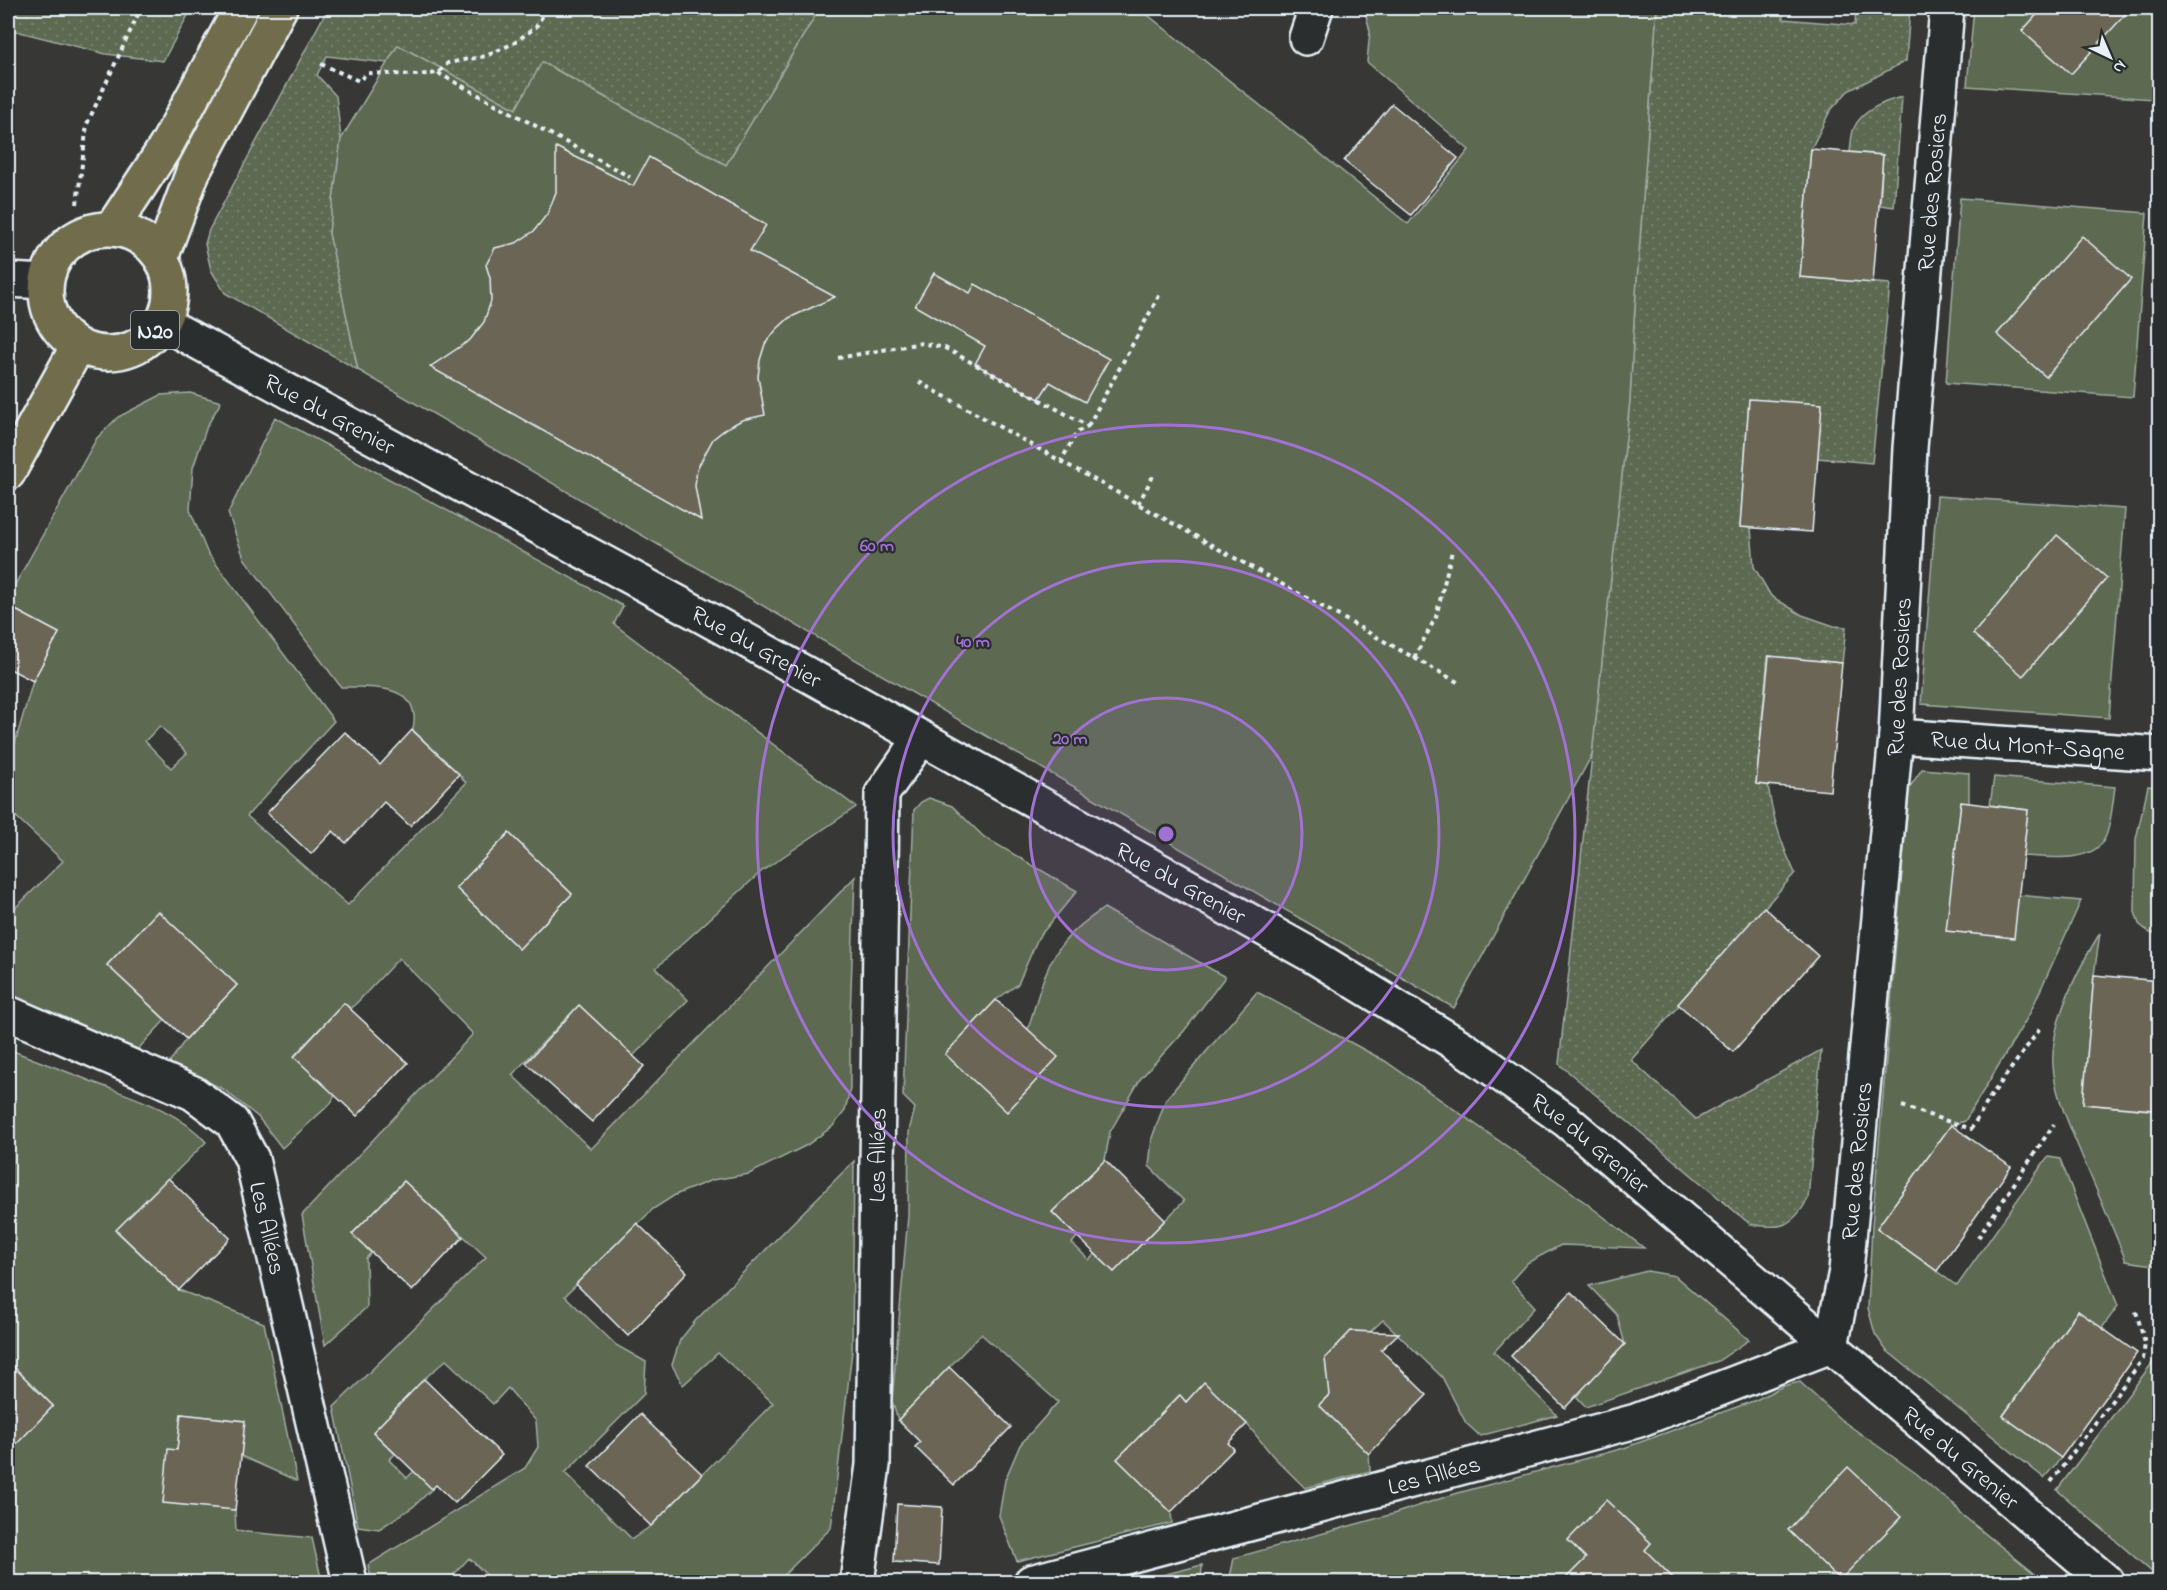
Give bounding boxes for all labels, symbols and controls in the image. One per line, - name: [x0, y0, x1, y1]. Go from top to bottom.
- north arrow: [2080, 27, 2140, 87]
- text: N: [2107, 54, 2131, 79]
- street label: Rue des Rosiers: [1910, 112, 1958, 273]
- road number: N20: [131, 311, 179, 349]
- street label: Rue du Grenier: [257, 366, 401, 466]
- text: 60 m: [860, 534, 894, 560]
- street label: Rue des Rosiers: [1879, 597, 1923, 758]
- street label: Rue du Grenier: [684, 598, 827, 699]
- text: 40 m: [956, 630, 990, 656]
- street label: Rue du Mont-Sagne: [1929, 723, 2126, 772]
- text: 20 m: [1051, 727, 1088, 753]
- centre of rings: [1156, 824, 1176, 844]
- street label: Rue du Grenier: [1108, 834, 1252, 935]
- street label: Rue des Rosiers: [1834, 1080, 1884, 1242]
- street label: Rue du Grenier: [1523, 1086, 1656, 1204]
- street label: Les Allées: [862, 1108, 898, 1203]
- street label: Les Allées: [238, 1179, 293, 1279]
- street label: Rue du Grenier: [1893, 1399, 2026, 1520]
- street label: Les Allées: [1384, 1448, 1485, 1506]

